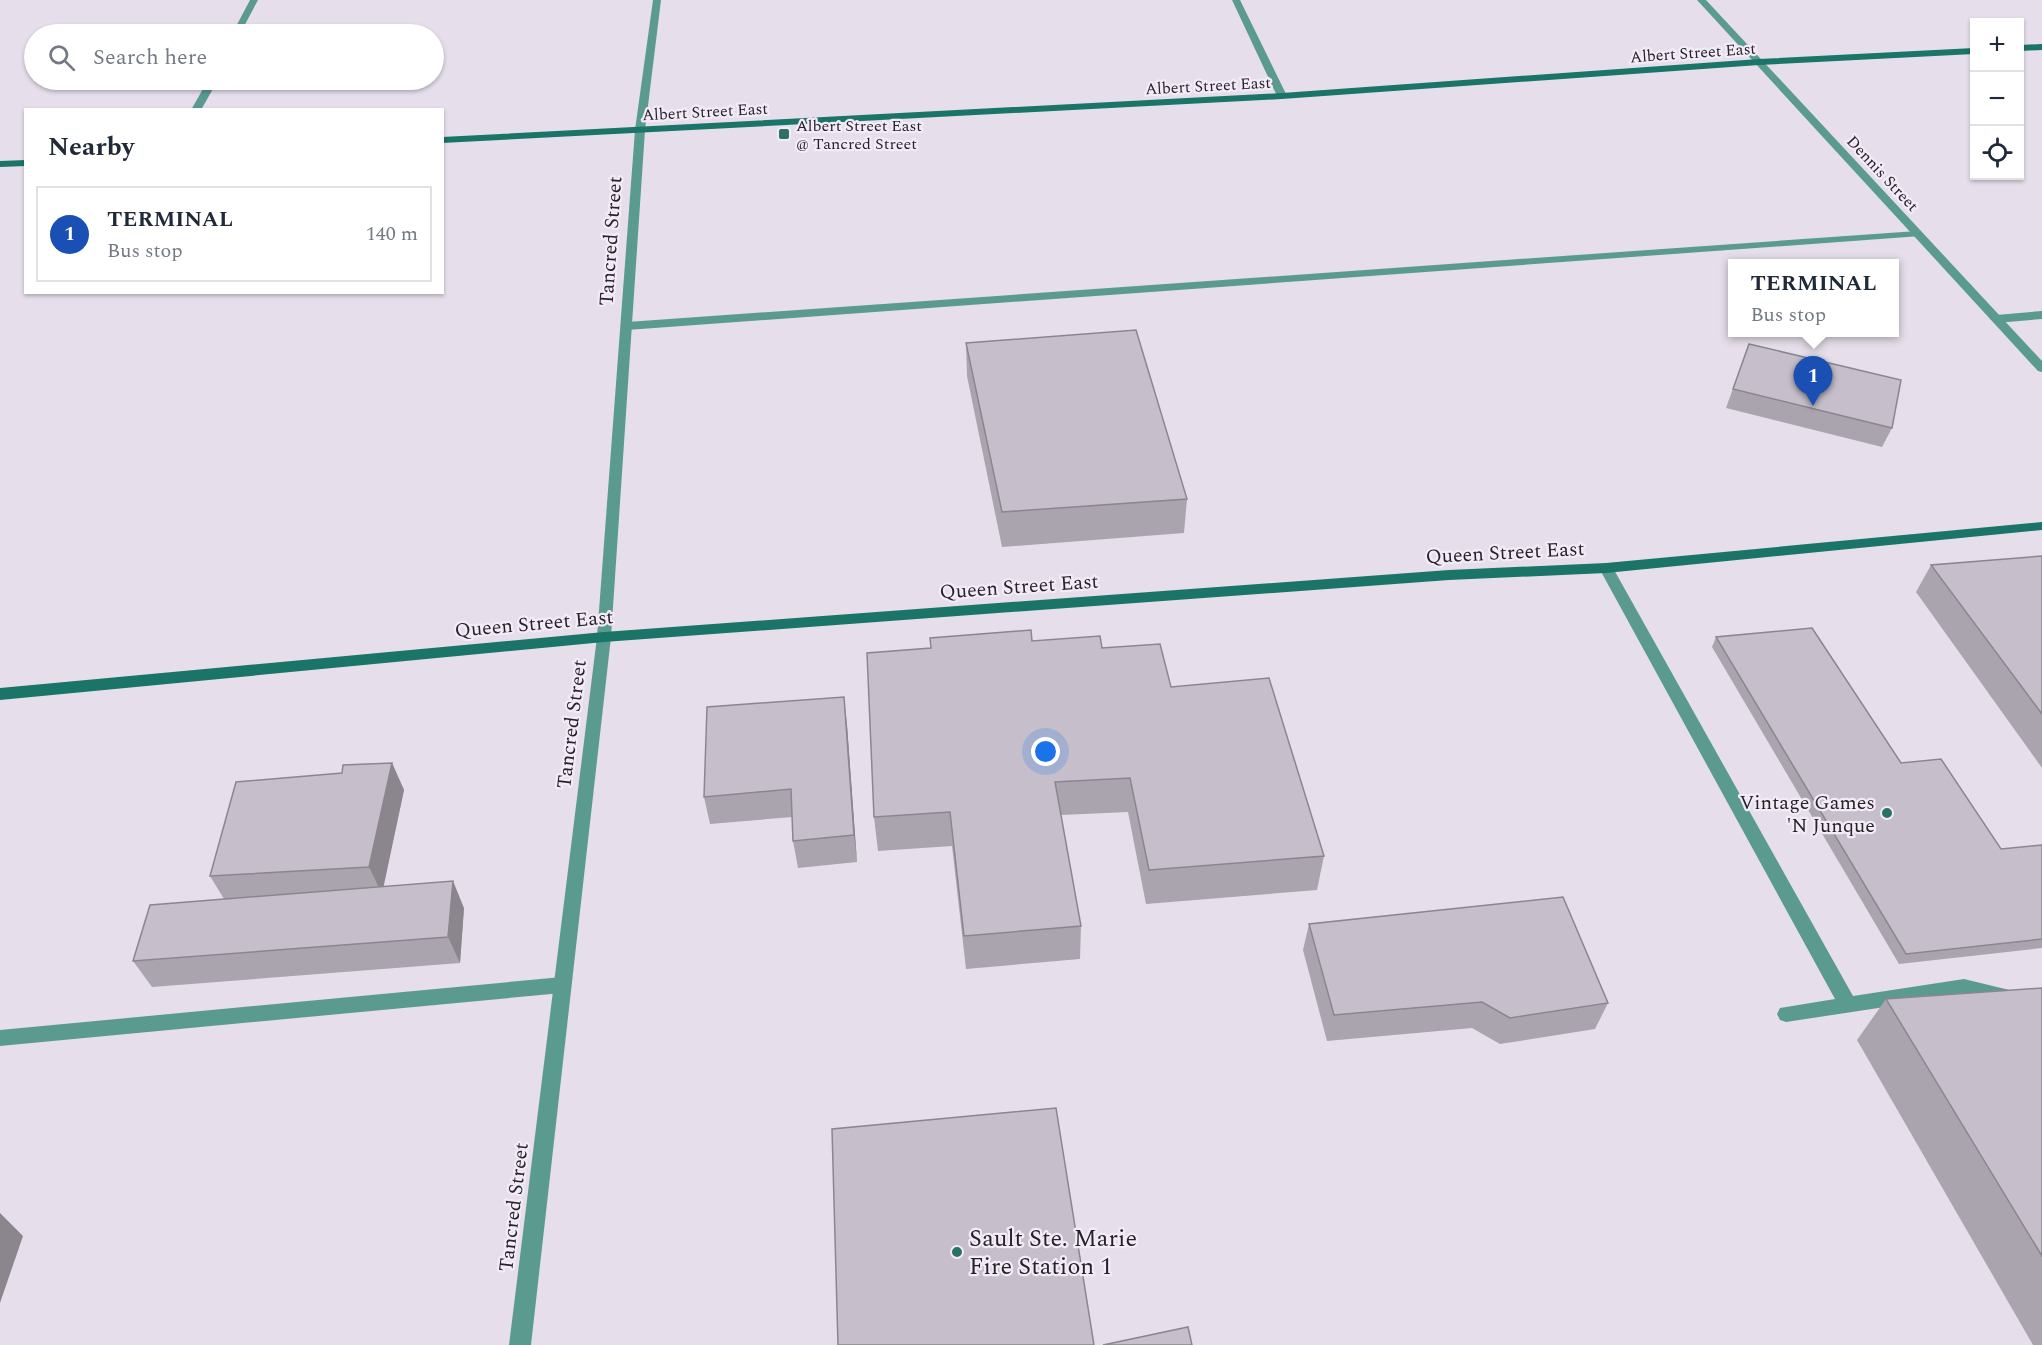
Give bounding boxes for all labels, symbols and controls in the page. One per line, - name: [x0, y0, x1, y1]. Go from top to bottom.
- map controls: [1970, 18, 2024, 180]
- button: +: [1970, 18, 2024, 72]
- search box: [24, 24, 444, 90]
- street label: Albert Street East: [1629, 37, 1757, 69]
- icon: search: [45, 41, 78, 74]
- text: Search here: [93, 41, 207, 74]
- street label: Albert Street East: [1145, 71, 1272, 101]
- button: −: [1970, 72, 2024, 126]
- street label: Albert Street East: [642, 97, 769, 127]
- place label: Albert Street East @ Tancred Street: [796, 114, 922, 156]
- button: locate: [1970, 126, 2024, 180]
- text: Nearby: [48, 127, 134, 167]
- marker: Albert Street East @ Tancred Street: [777, 127, 791, 141]
- street label: Dennis Street: [1841, 130, 1924, 217]
- street label: Tancred Street: [592, 175, 630, 307]
- text: TERMINAL: [107, 203, 233, 236]
- text: 1: [64, 219, 75, 249]
- text: 140 m: [366, 219, 418, 249]
- text: Bus stop: [107, 236, 183, 266]
- popup: [1728, 259, 1899, 337]
- text: TERMINAL: [1750, 267, 1877, 300]
- text: Bus stop: [1750, 300, 1826, 330]
- pin: 1: [1794, 356, 1832, 406]
- street label: Queen Street East: [1425, 534, 1585, 572]
- street label: Queen Street East: [939, 566, 1100, 608]
- street label: Queen Street East: [453, 602, 615, 646]
- street label: Tancred Street: [549, 658, 595, 790]
- your location: [1031, 737, 1060, 766]
- place label: Vintage Games 'N Junque: [1739, 788, 1875, 841]
- marker: Vintage Games 'N Junque: [1880, 806, 1894, 820]
- street label: Tancred Street: [491, 1141, 537, 1273]
- place label: Sault Ste. Marie Fire Station 1: [969, 1221, 1137, 1285]
- marker: Sault Ste. Marie Fire Station 1: [950, 1245, 964, 1259]

